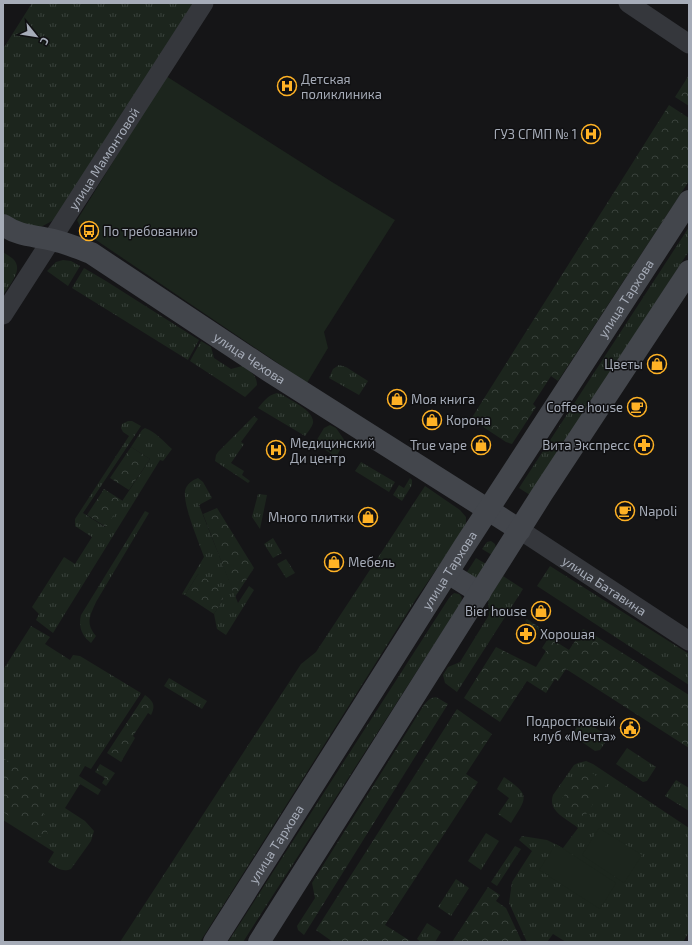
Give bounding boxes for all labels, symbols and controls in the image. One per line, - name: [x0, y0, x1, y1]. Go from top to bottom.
- north arrow: [16, 16, 56, 56]
- text: С: [38, 35, 52, 48]
- place label: Детская поликлиника: [301, 71, 382, 102]
- hospital icon: Детская поликлиника: [276, 75, 298, 97]
- street label: улица Мамонтовой: [65, 104, 143, 213]
- hospital icon: ГУЗ СГМП № 1: [580, 123, 602, 145]
- place label: ГУЗ СГМП № 1: [494, 126, 577, 142]
- bus stop icon: По требованию: [78, 220, 100, 242]
- place label: По требованию: [103, 223, 198, 239]
- street label: улица Тархова: [594, 256, 657, 341]
- street label: улица Чехова: [211, 329, 288, 387]
- shop icon: Цветы: [646, 353, 668, 375]
- place label: Цветы: [604, 356, 643, 372]
- shop icon: Моя книга: [386, 388, 408, 410]
- place label: Моя книга: [411, 391, 475, 407]
- cafe icon: Coffee house: [626, 396, 648, 418]
- place label: Coffee house: [546, 399, 623, 415]
- shop icon: Корона: [421, 409, 443, 431]
- place label: Корона: [446, 412, 491, 428]
- shop icon: True vape: [470, 434, 492, 456]
- pharmacy icon: Вита Экспресс: [633, 434, 655, 456]
- place label: Медицинский Ди центр: [290, 435, 375, 466]
- place label: True vape: [410, 437, 467, 453]
- place label: Вита Экспресс: [542, 437, 630, 453]
- hospital icon: Медицинский Ди центр: [265, 439, 287, 461]
- cafe icon: Napoli: [614, 500, 636, 522]
- place label: Napoli: [639, 503, 677, 519]
- shop icon: Много плитки: [357, 506, 379, 528]
- place label: Много плитки: [268, 509, 354, 525]
- street label: улица Тархова: [418, 528, 480, 612]
- shop icon: Мебель: [323, 551, 345, 573]
- street label: улица Батавина: [559, 552, 650, 619]
- place label: Мебель: [348, 554, 395, 570]
- shop icon: Вier house: [530, 600, 552, 622]
- place label: Вier house: [465, 603, 527, 619]
- pharmacy icon: Хорошая: [515, 623, 537, 645]
- place label: Хорошая: [540, 626, 595, 642]
- place label: Подростковый клуб «Мечта»: [526, 713, 616, 744]
- public building icon: Подростковый клуб «Мечта»: [619, 717, 641, 739]
- street label: улица Тархова: [245, 802, 307, 886]

